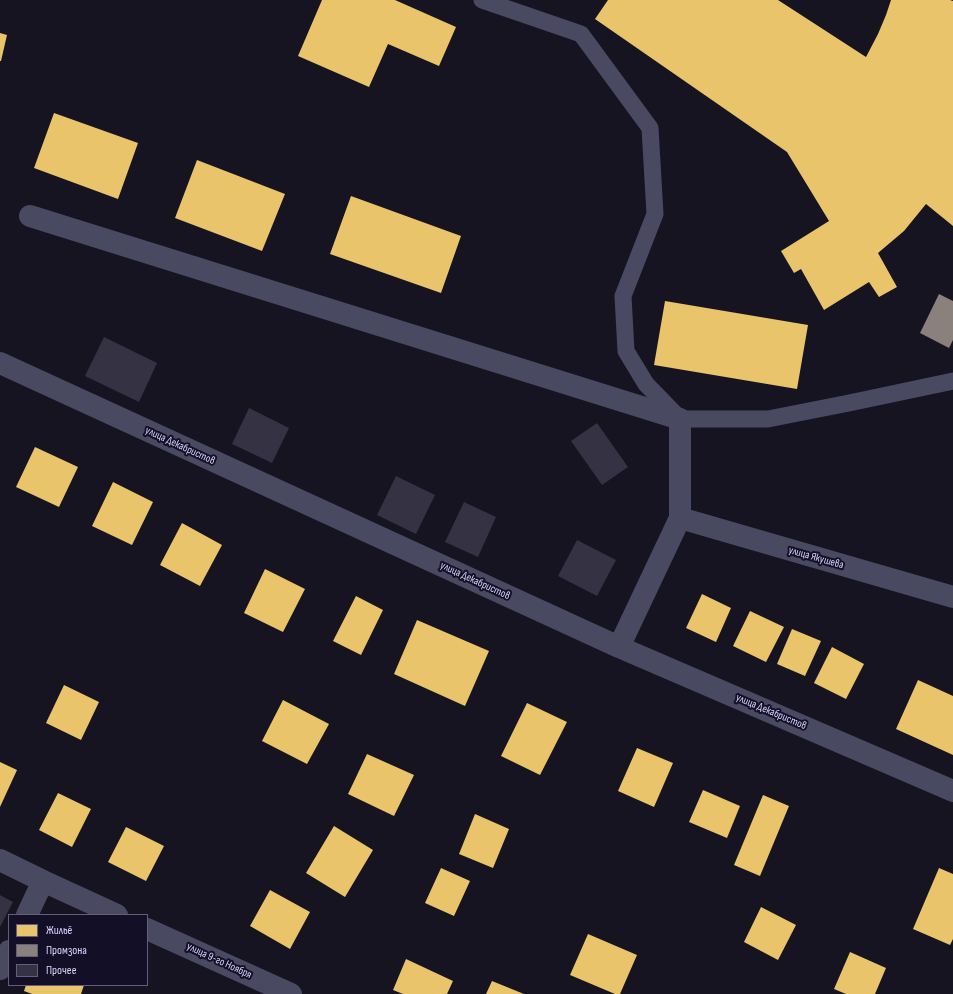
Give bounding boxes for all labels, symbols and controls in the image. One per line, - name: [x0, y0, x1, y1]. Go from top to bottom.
- street label: улица Декабристов: [143, 424, 217, 468]
- street label: улица Якушева: [787, 544, 845, 572]
- street label: улица Декабристов: [438, 559, 512, 603]
- street label: улица Декабристов: [734, 691, 808, 733]
- legend: [8, 914, 148, 986]
- text: Жильё: [46, 923, 72, 938]
- street label: улица 9-го Ноября: [184, 940, 254, 982]
- text: Промзона: [46, 943, 87, 958]
- text: Прочее: [46, 963, 77, 978]

